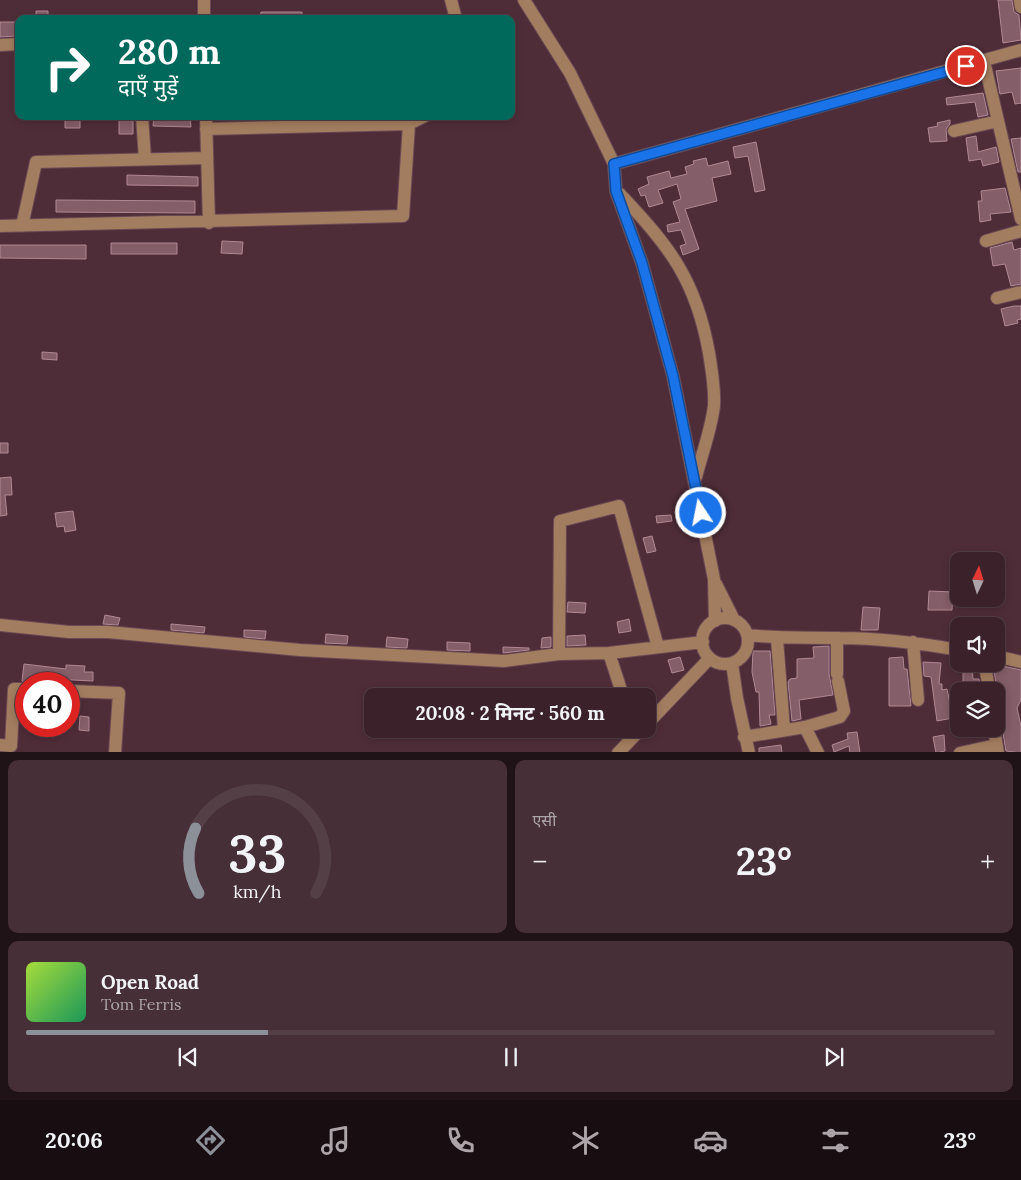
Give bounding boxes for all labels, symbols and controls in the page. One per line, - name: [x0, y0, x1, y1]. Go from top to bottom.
- text: 280 m: [118, 29, 220, 74]
- icon: right: [35, 35, 100, 100]
- pin: [945, 45, 987, 87]
- icon: arrive: [952, 52, 980, 80]
- text: दाएँ मुड़ें: [118, 73, 178, 101]
- position arrow: [674, 486, 726, 538]
- north arrow: [950, 552, 1005, 608]
- map controls: [950, 552, 1005, 737]
- button: sound: [950, 617, 1005, 672]
- speed limit sign: 40: [15, 672, 80, 737]
- button: layers: [950, 682, 1005, 737]
- text: 20:08 · 2 मिनट · 560 m: [415, 701, 605, 725]
- text: एसी: [533, 810, 556, 830]
- text: 33: [228, 820, 286, 886]
- text: 23°: [736, 837, 792, 885]
- text: −: [533, 844, 547, 880]
- text: +: [980, 844, 995, 880]
- text: km/h: [233, 880, 282, 903]
- text: Open Road: [101, 970, 199, 994]
- text: Tom Ferris: [101, 994, 181, 1014]
- icon: previous: [174, 1043, 202, 1071]
- icon: pause: [497, 1043, 525, 1071]
- icon: next: [820, 1043, 848, 1071]
- icon: directions: [193, 1123, 228, 1158]
- icon: music: [318, 1123, 353, 1158]
- icon: phone: [443, 1123, 478, 1158]
- icon: climate: [568, 1123, 603, 1158]
- icon: car: [693, 1123, 728, 1158]
- icon: filters: [818, 1123, 853, 1158]
- text: 20:06: [45, 1126, 103, 1154]
- text: 23°: [943, 1126, 976, 1154]

